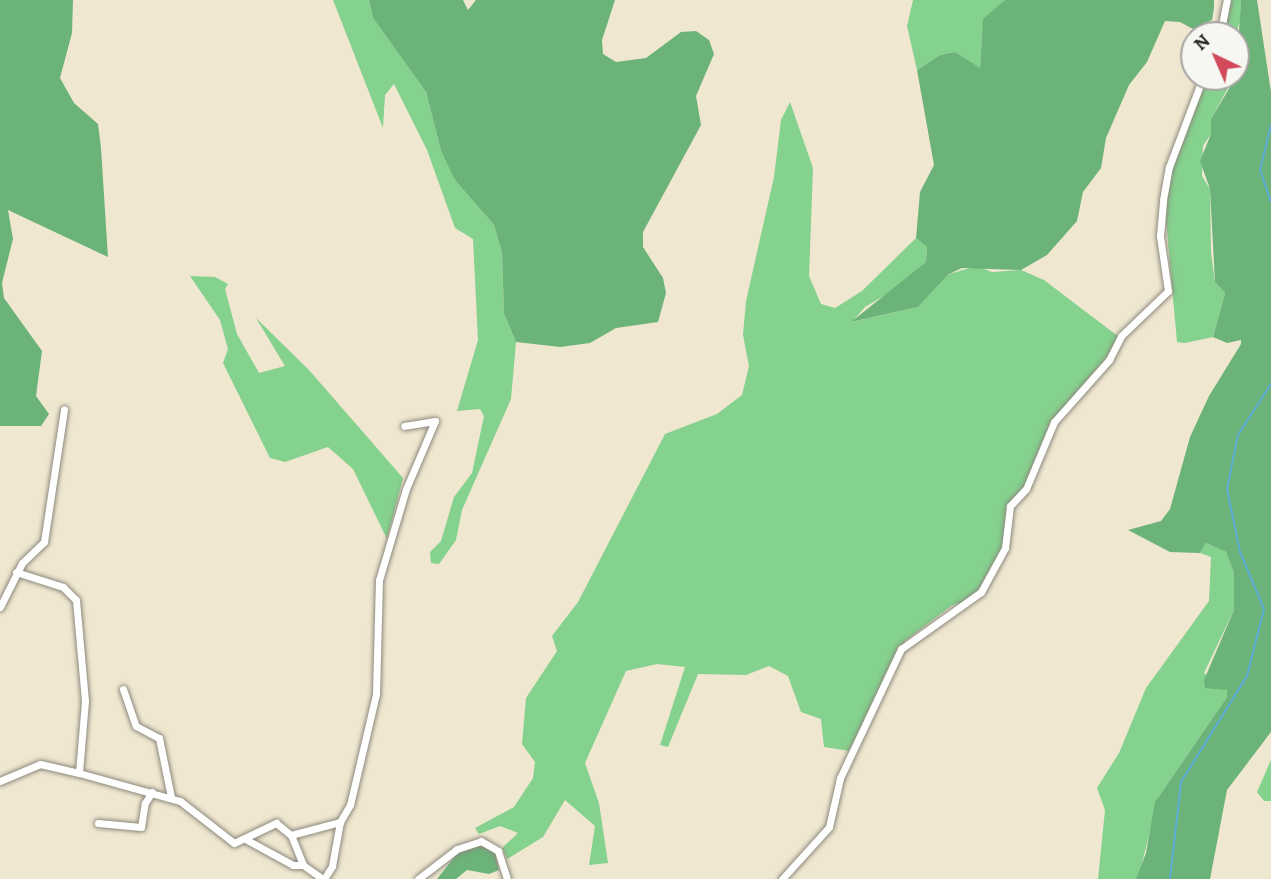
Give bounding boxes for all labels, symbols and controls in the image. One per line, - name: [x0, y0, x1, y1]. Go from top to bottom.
- north arrow: [1180, 21, 1250, 91]
- text: N: [1188, 28, 1216, 56]

